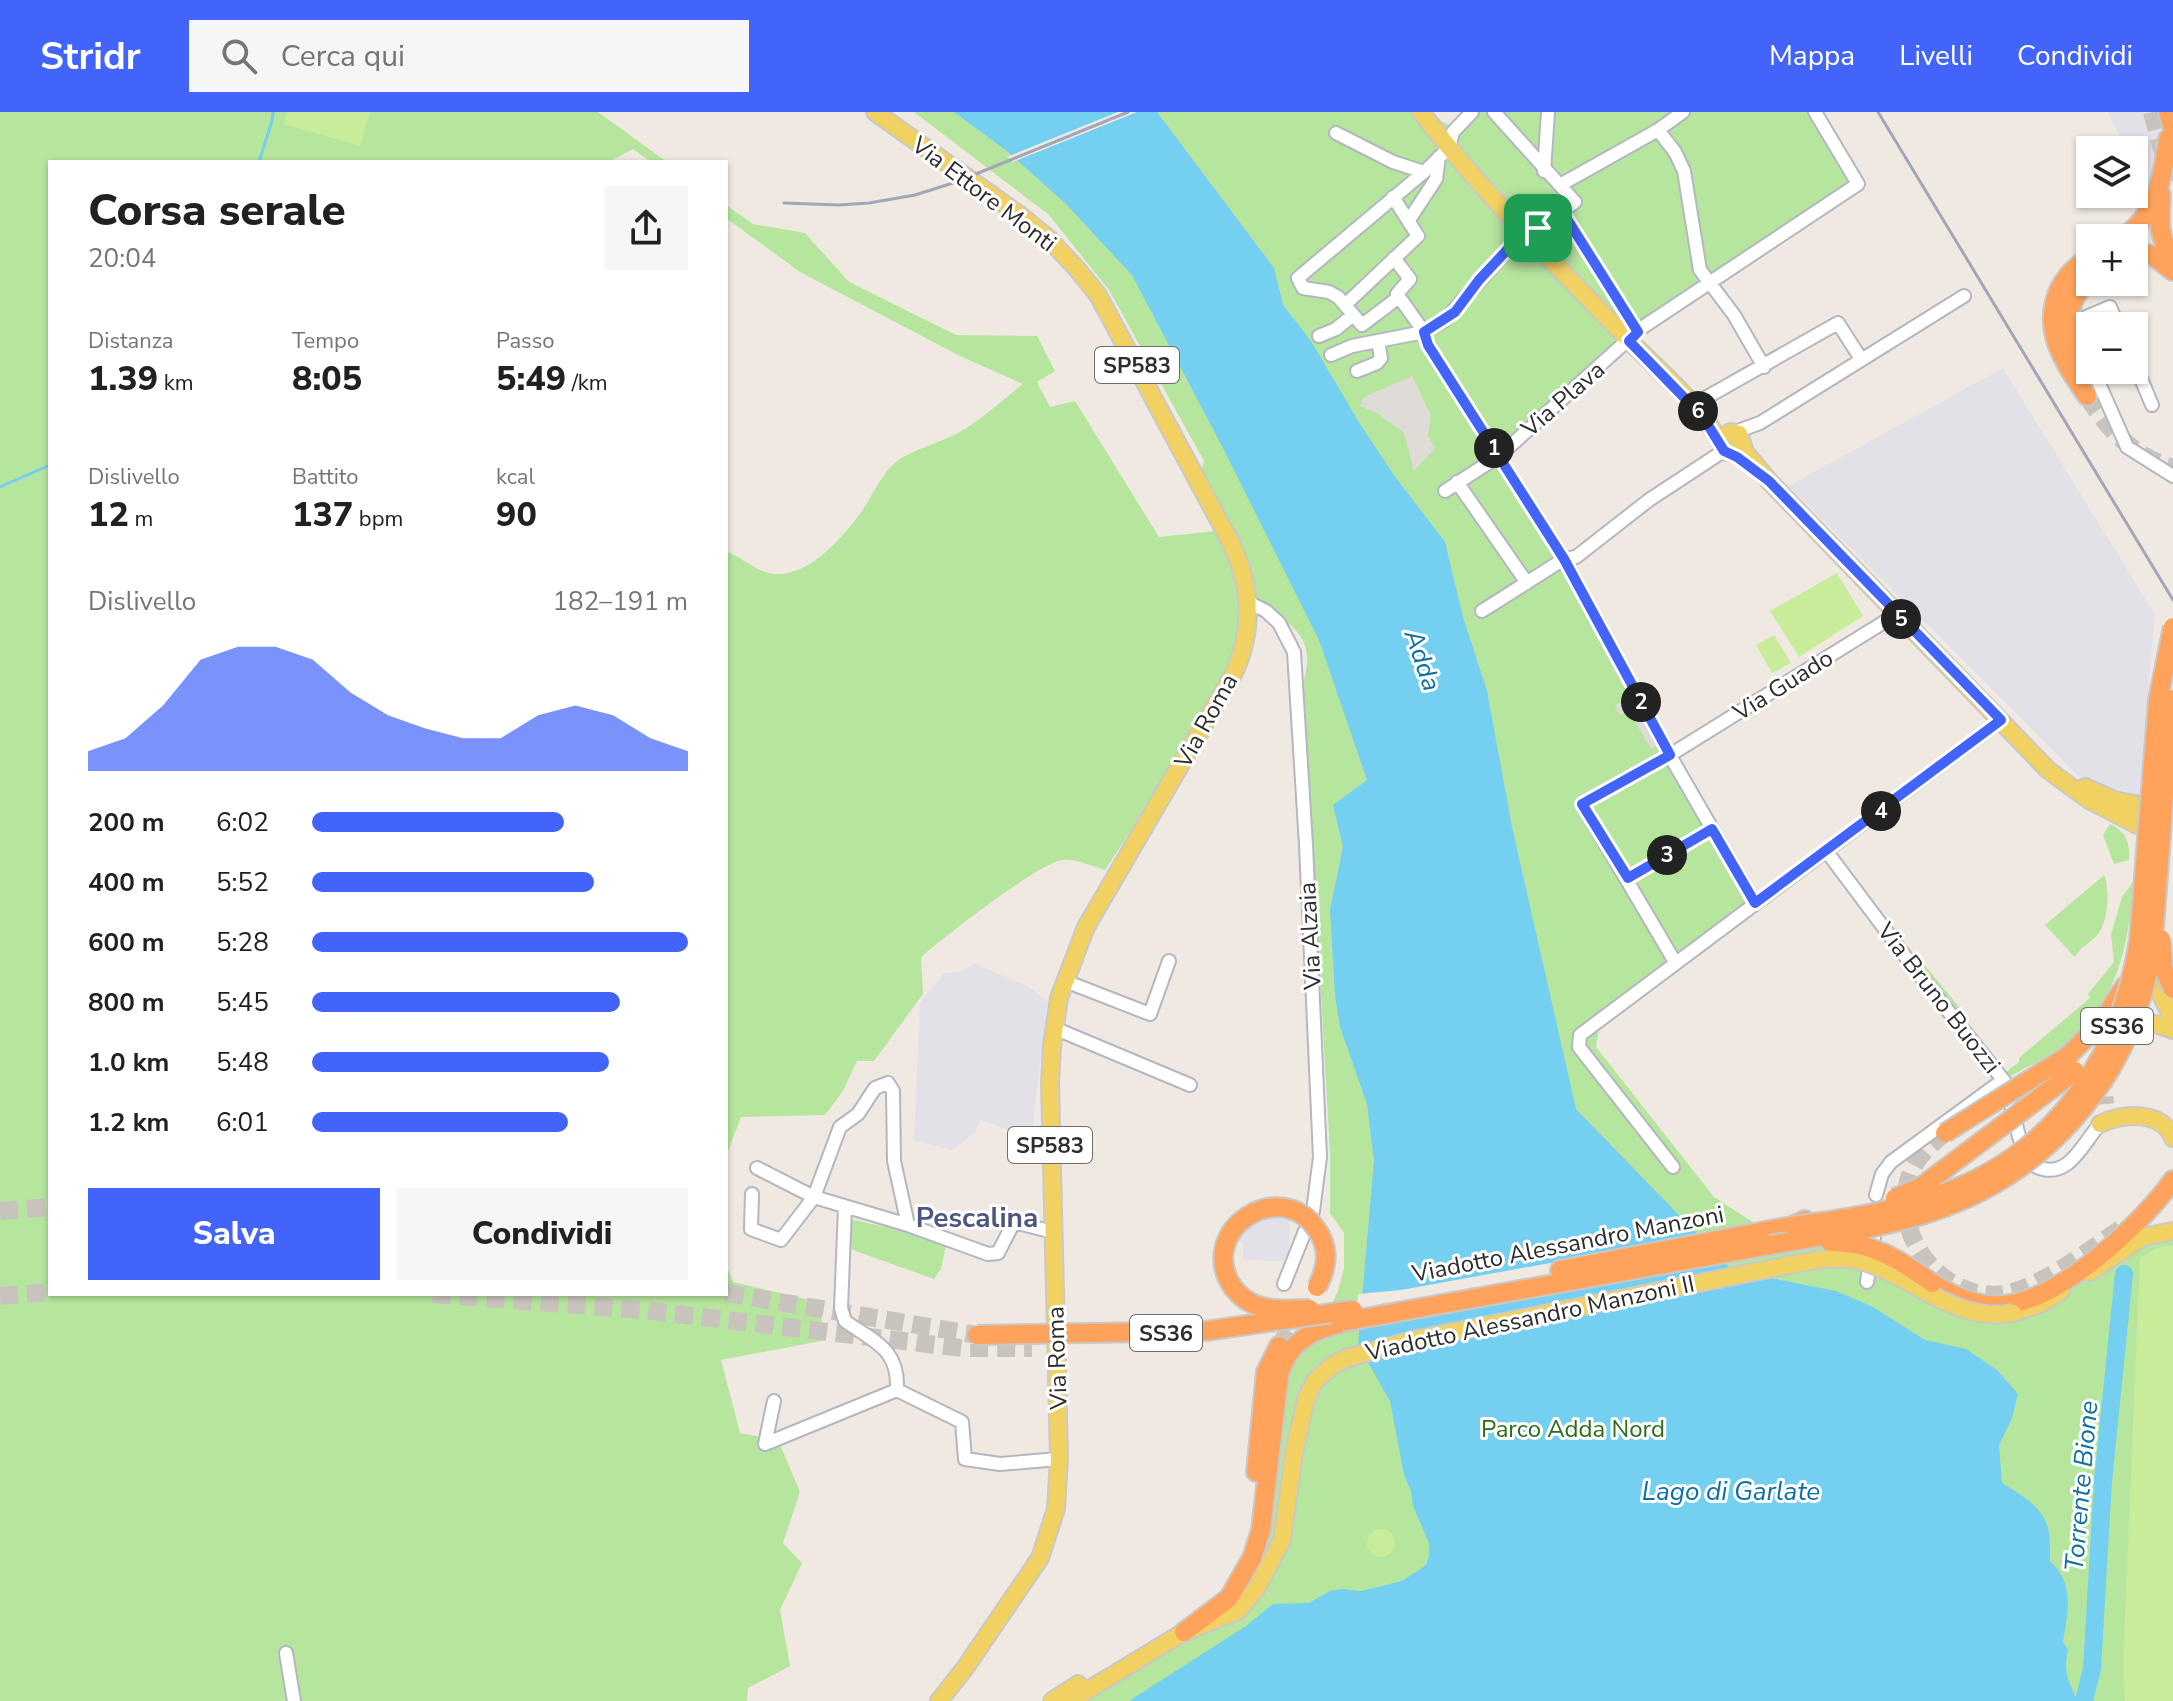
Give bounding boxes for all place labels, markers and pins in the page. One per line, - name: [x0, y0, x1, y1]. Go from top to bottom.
- pin: [1504, 194, 1572, 262]
- pin: 6: [1678, 391, 1718, 431]
- pin: 1: [1474, 428, 1514, 468]
- pin: 5: [1881, 599, 1921, 639]
- pin: 2: [1621, 682, 1661, 722]
- pin: 4: [1861, 791, 1901, 831]
- pin: 3: [1647, 835, 1687, 875]

